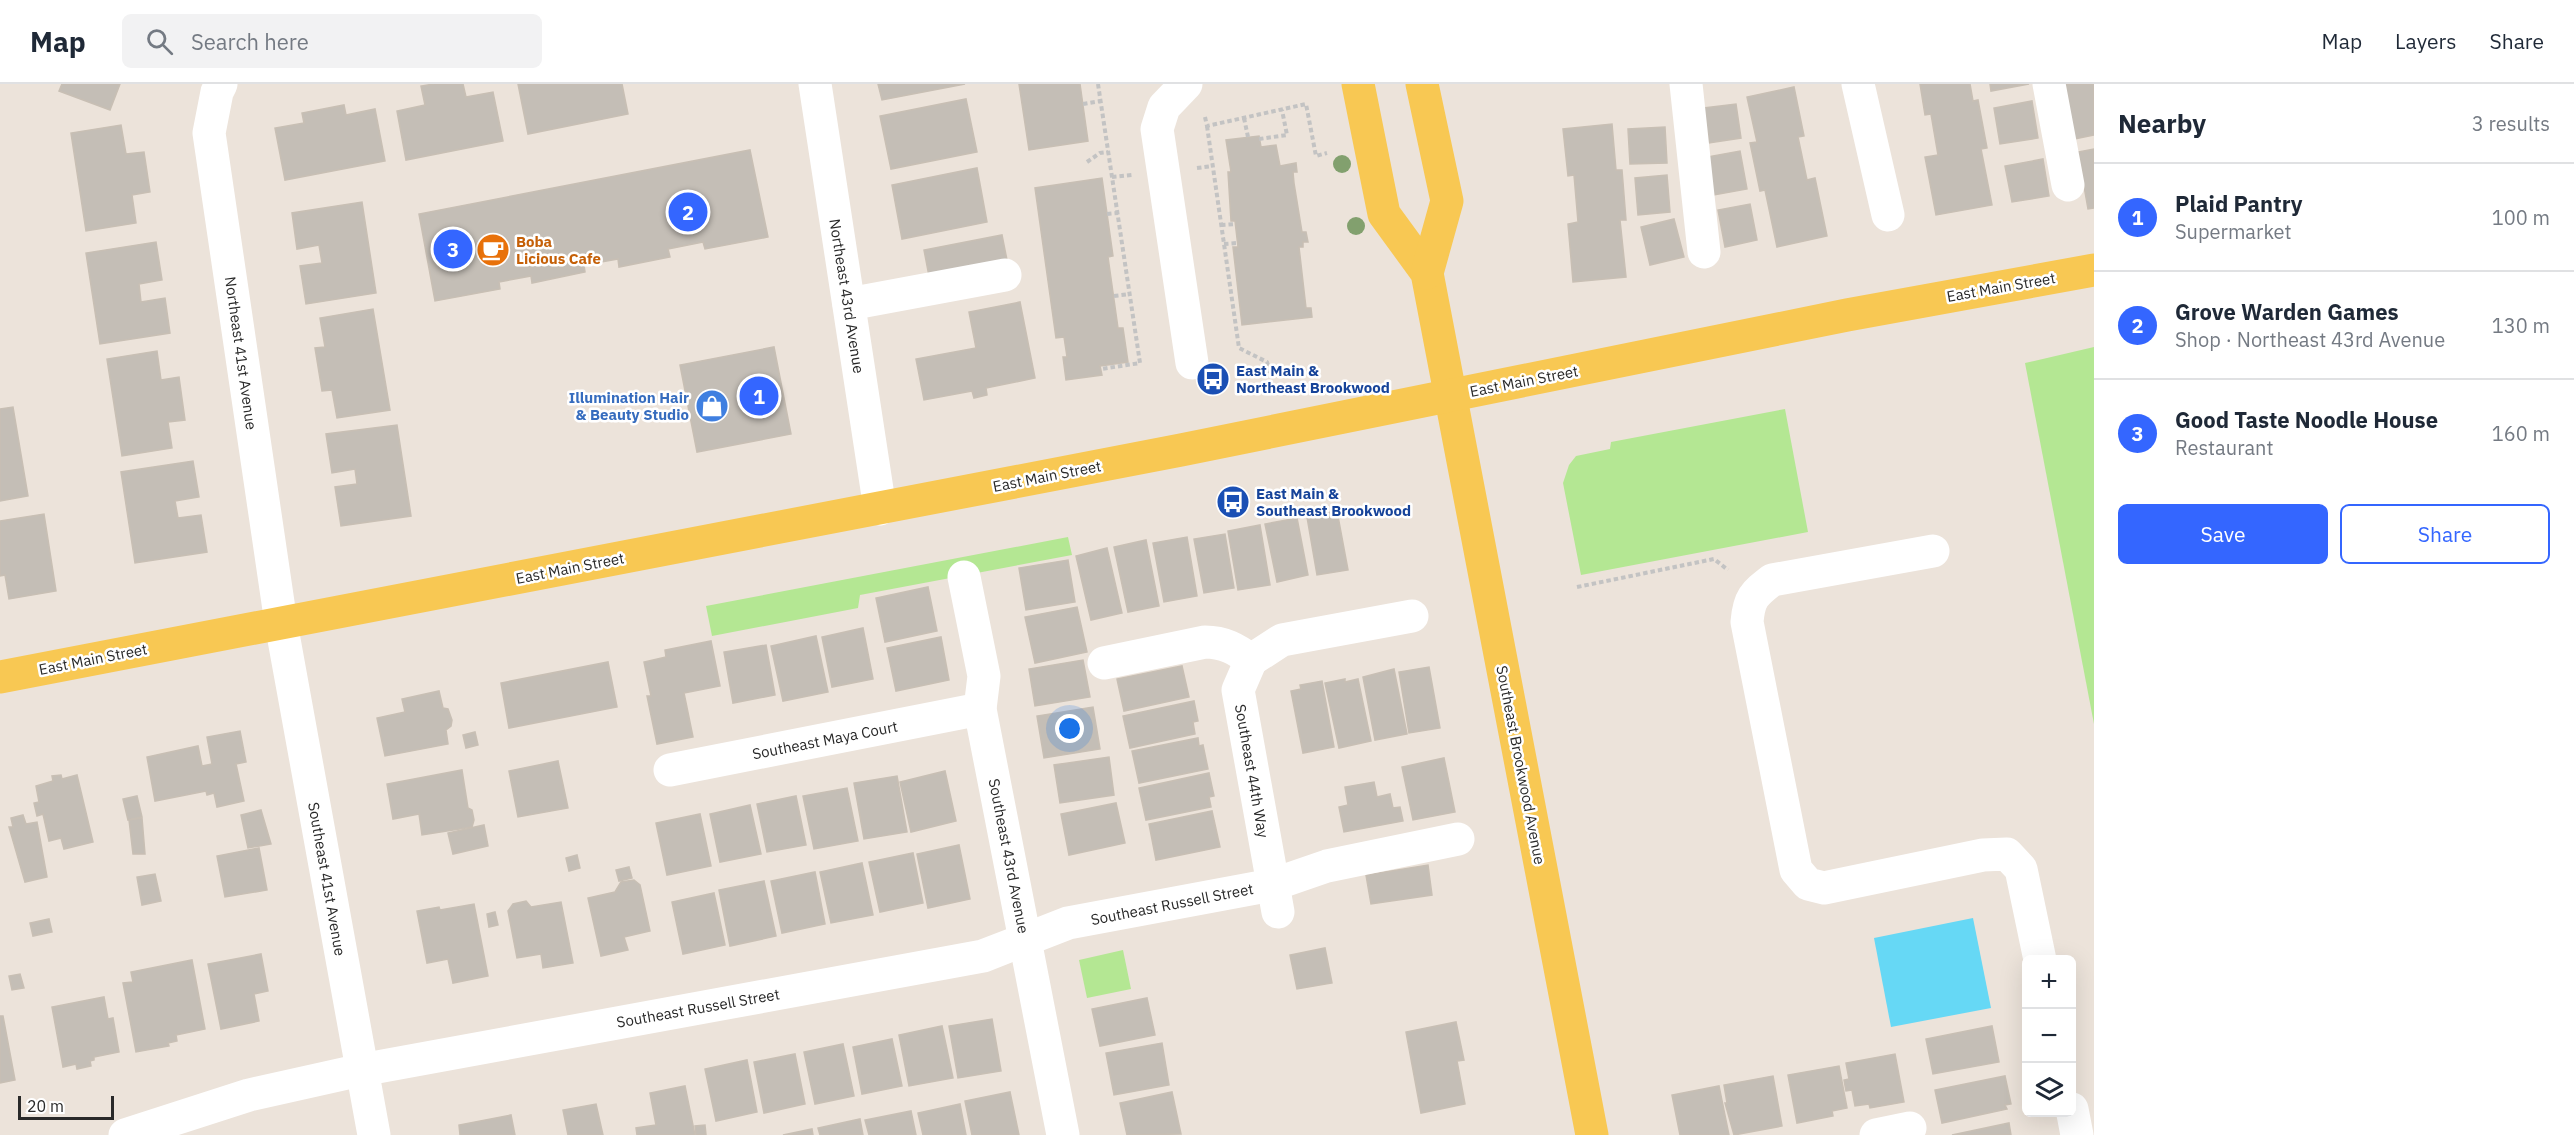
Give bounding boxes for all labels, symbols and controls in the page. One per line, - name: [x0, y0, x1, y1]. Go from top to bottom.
- search box: [122, 14, 542, 68]
- text: Map: [30, 23, 86, 60]
- icon: search: [143, 25, 176, 58]
- text: Search here: [191, 27, 309, 56]
- text: Map: [2322, 27, 2362, 55]
- text: Layers: [2395, 27, 2457, 55]
- text: Share: [2490, 27, 2544, 55]
- text: Nearby: [2118, 106, 2206, 140]
- text: 3 results: [2472, 110, 2550, 137]
- text: Plaid Pantry: [2175, 189, 2302, 218]
- pin: 2: [668, 190, 708, 234]
- text: 1: [2132, 204, 2144, 231]
- text: 100 m: [2492, 204, 2550, 231]
- street label: Northeast 43rd Avenue: [825, 217, 869, 375]
- text: Supermarket: [2175, 218, 2292, 245]
- pin: 3: [434, 226, 472, 272]
- cafe icon: Boba Licious Cafe: [475, 232, 511, 268]
- place label: Boba Licious Cafe: [516, 232, 601, 268]
- street label: East Main Street: [1945, 268, 2057, 306]
- street label: Northeast 41st Avenue: [221, 275, 261, 431]
- text: Grove Warden Games: [2175, 297, 2399, 326]
- text: 2: [2132, 312, 2144, 339]
- text: 130 m: [2492, 312, 2550, 339]
- text: Shop · Northeast 43rd Avenue: [2175, 326, 2445, 353]
- bus stop icon: East Main & Northeast Brookwood: [1195, 361, 1231, 397]
- place label: East Main & Northeast Brookwood: [1236, 361, 1390, 397]
- street label: East Main Street: [1468, 361, 1580, 401]
- pin: 1: [740, 374, 778, 418]
- place label: Illumination Hair & Beauty Studio: [569, 388, 689, 424]
- shop icon: Illumination Hair & Beauty Studio: [694, 388, 730, 424]
- text: Good Taste Noodle House: [2175, 405, 2438, 434]
- text: 3: [2132, 420, 2144, 447]
- text: 160 m: [2492, 420, 2550, 447]
- text: Restaurant: [2175, 434, 2273, 461]
- street label: East Main Street: [991, 456, 1103, 496]
- bus stop icon: East Main & Southeast Brookwood: [1215, 484, 1251, 520]
- place label: East Main & Southeast Brookwood: [1256, 484, 1411, 520]
- button: Save: [2118, 504, 2328, 564]
- button: Share: [2340, 504, 2550, 564]
- street label: East Main Street: [514, 548, 626, 588]
- street label: East Main Street: [37, 639, 149, 679]
- street label: Southeast Brookwood Avenue: [1492, 664, 1550, 866]
- street label: Southeast 44th Way: [1231, 703, 1273, 840]
- your location: [1055, 714, 1084, 743]
- street label: Southeast Maya Court: [751, 717, 899, 763]
- street label: Southeast 43rd Avenue: [985, 777, 1033, 935]
- street label: Southeast 41st Avenue: [304, 801, 350, 957]
- street label: Southeast Russell Street: [1089, 879, 1255, 929]
- map controls: [2022, 955, 2076, 1117]
- button: +: [2022, 955, 2076, 1009]
- street label: Southeast Russell Street: [615, 984, 781, 1032]
- button: −: [2022, 1009, 2076, 1063]
- button: layers: [2022, 1063, 2076, 1117]
- scale bar: [18, 1093, 114, 1120]
- text: 20 m: [27, 1096, 64, 1116]

